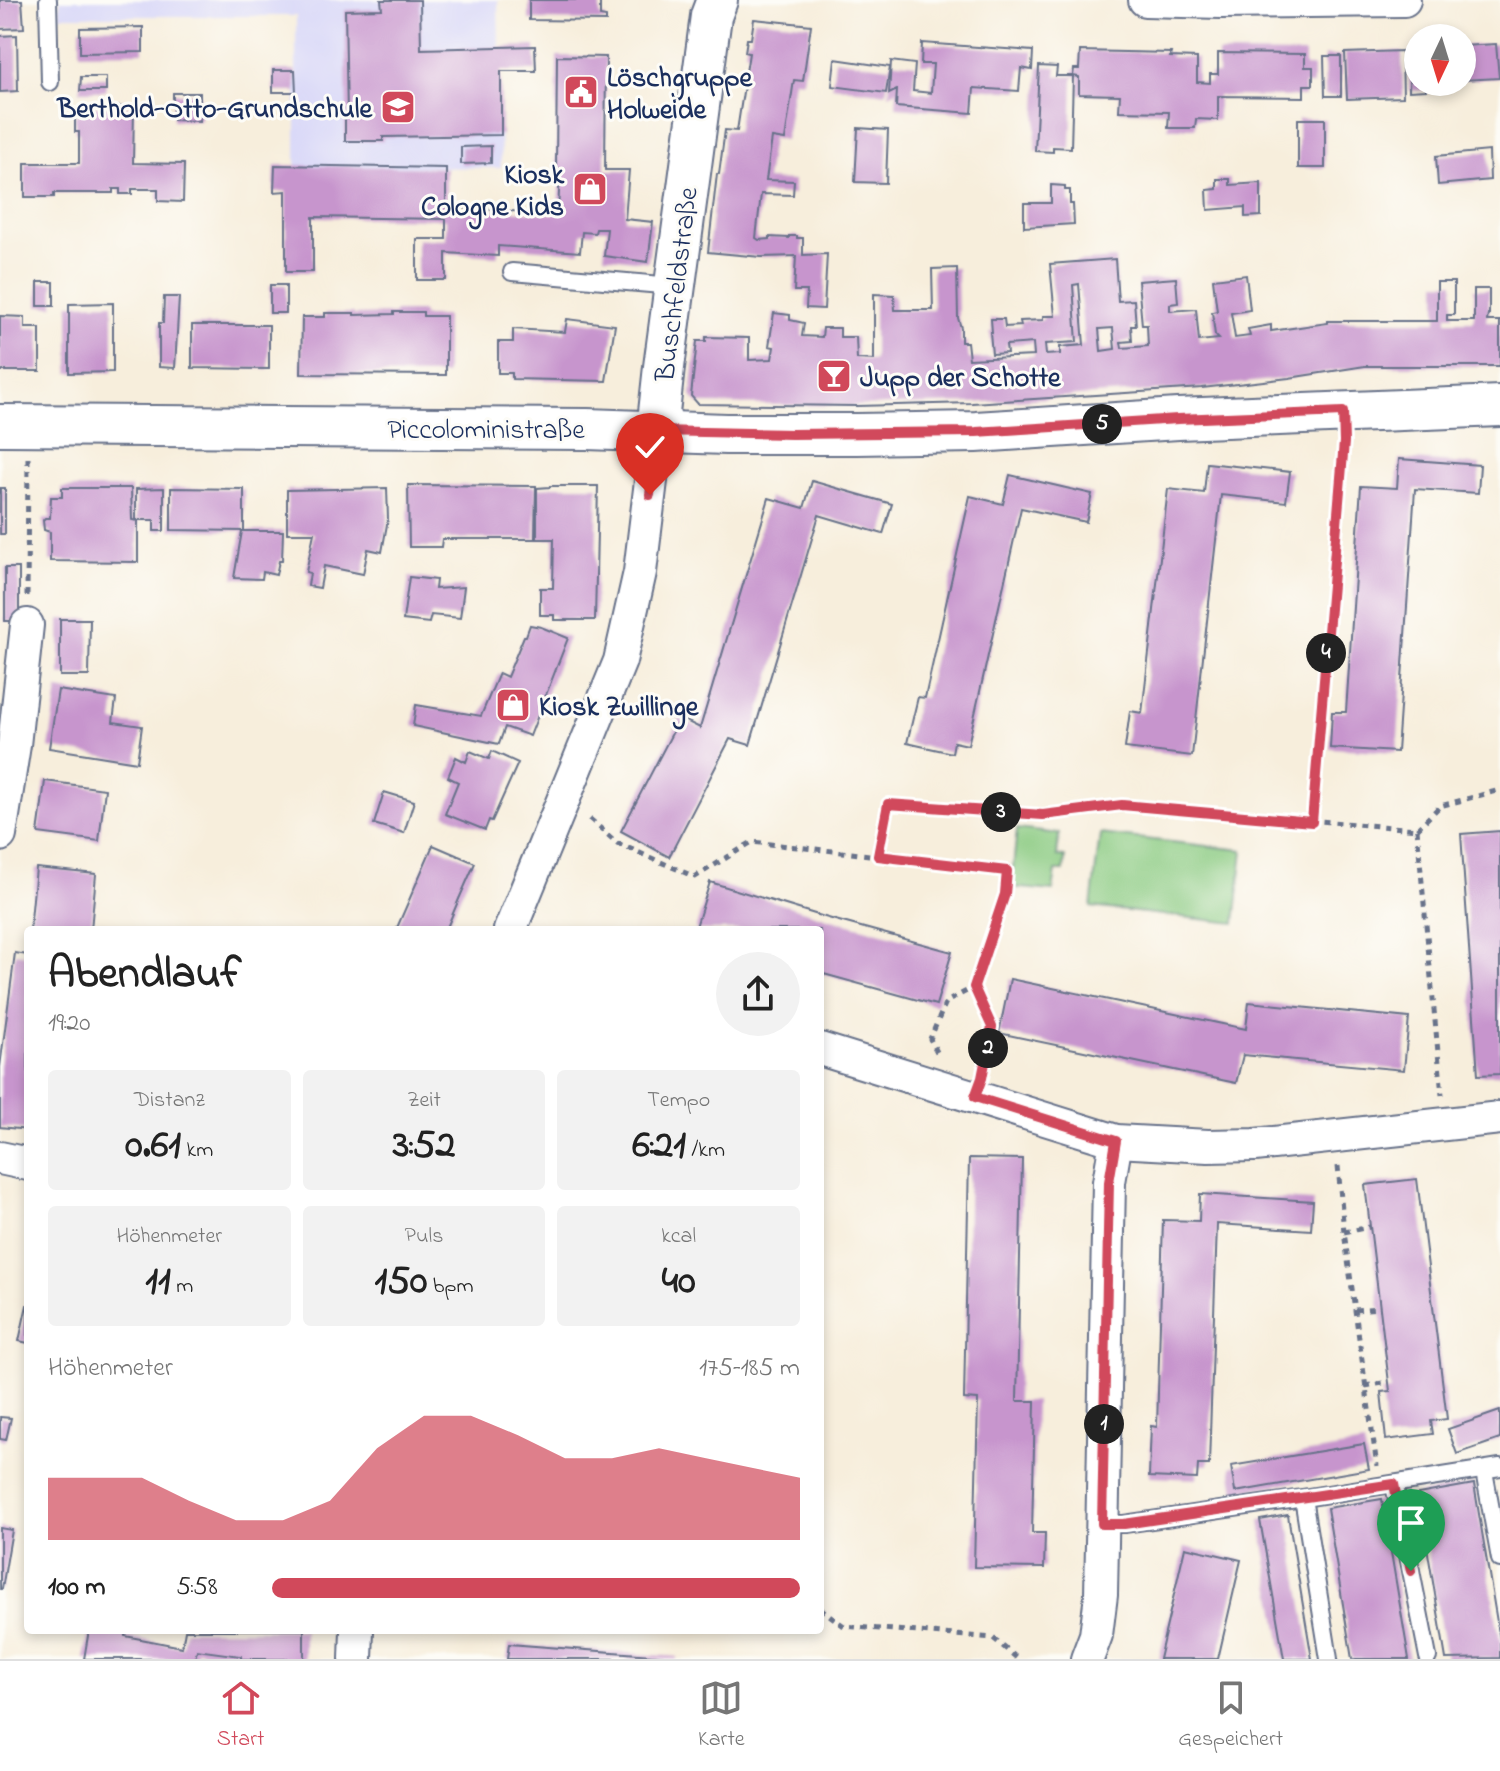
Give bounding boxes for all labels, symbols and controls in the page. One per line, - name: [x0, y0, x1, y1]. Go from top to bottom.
- north arrow: [1404, 24, 1476, 96]
- map controls: [1404, 24, 1476, 96]
- place label: Löschgruppe Holweide: [607, 59, 754, 132]
- public building icon: Löschgruppe Holweide: [562, 73, 600, 111]
- school or university icon: Berthold-Otto-Grundschule: [379, 88, 417, 126]
- place label: Berthold-Otto-Grundschule: [55, 90, 373, 131]
- place label: Kiosk Cologne Kids: [421, 156, 565, 230]
- shop icon: Kiosk Cologne Kids: [571, 170, 609, 208]
- street label: Buschfeldstraße: [646, 185, 711, 385]
- bar icon: Jupp der Schotte: [815, 357, 853, 395]
- place label: Jupp der Schotte: [860, 359, 1062, 400]
- pin: 5: [1082, 404, 1122, 444]
- text: 5: [1096, 408, 1108, 440]
- street label: Piccoloministraße: [387, 411, 585, 452]
- pin: [616, 413, 684, 495]
- icon: check: [628, 425, 672, 469]
- pin: 4: [1306, 633, 1346, 673]
- text: 4: [1321, 637, 1331, 669]
- shop icon: Kiosk Zwillinge: [494, 686, 532, 724]
- place label: Kiosk Zwillinge: [539, 688, 700, 730]
- pin: 3: [981, 792, 1021, 832]
- text: 3: [996, 796, 1006, 828]
- text: Abendlauf: [48, 943, 241, 1007]
- button: share: [716, 952, 800, 1036]
- text: 19:20: [48, 1005, 90, 1043]
- pin: 2: [968, 1028, 1008, 1068]
- text: 2: [983, 1032, 993, 1064]
- text: Distanz: [134, 1085, 205, 1117]
- text: Zeit: [407, 1085, 441, 1117]
- text: Tempo: [647, 1085, 710, 1117]
- text: 0.61: [125, 1117, 181, 1176]
- text: 3:52: [393, 1117, 455, 1176]
- text: 6:21: [632, 1117, 686, 1176]
- text: km: [181, 1135, 213, 1167]
- text: /km: [686, 1135, 725, 1167]
- text: Höhenmeter: [116, 1221, 222, 1253]
- text: Puls: [405, 1221, 443, 1253]
- text: kcal: [661, 1221, 696, 1253]
- text: 11: [145, 1253, 171, 1312]
- text: 150: [374, 1253, 427, 1312]
- text: 40: [662, 1253, 696, 1312]
- text: m: [171, 1271, 193, 1303]
- text: bpm: [427, 1271, 474, 1303]
- text: Höhenmeter: [48, 1350, 173, 1388]
- text: 175–185 m: [699, 1350, 800, 1388]
- pin: 1: [1084, 1404, 1124, 1444]
- text: 1: [1101, 1408, 1108, 1440]
- pin: [1377, 1489, 1445, 1571]
- icon: arrive: [1389, 1501, 1433, 1545]
- text: 100 m: [48, 1569, 105, 1607]
- text: 5:58: [176, 1569, 218, 1607]
- tab: Start: [217, 1676, 264, 1756]
- tab: Karte: [698, 1676, 745, 1756]
- tab: Gespeichert: [1178, 1676, 1283, 1756]

